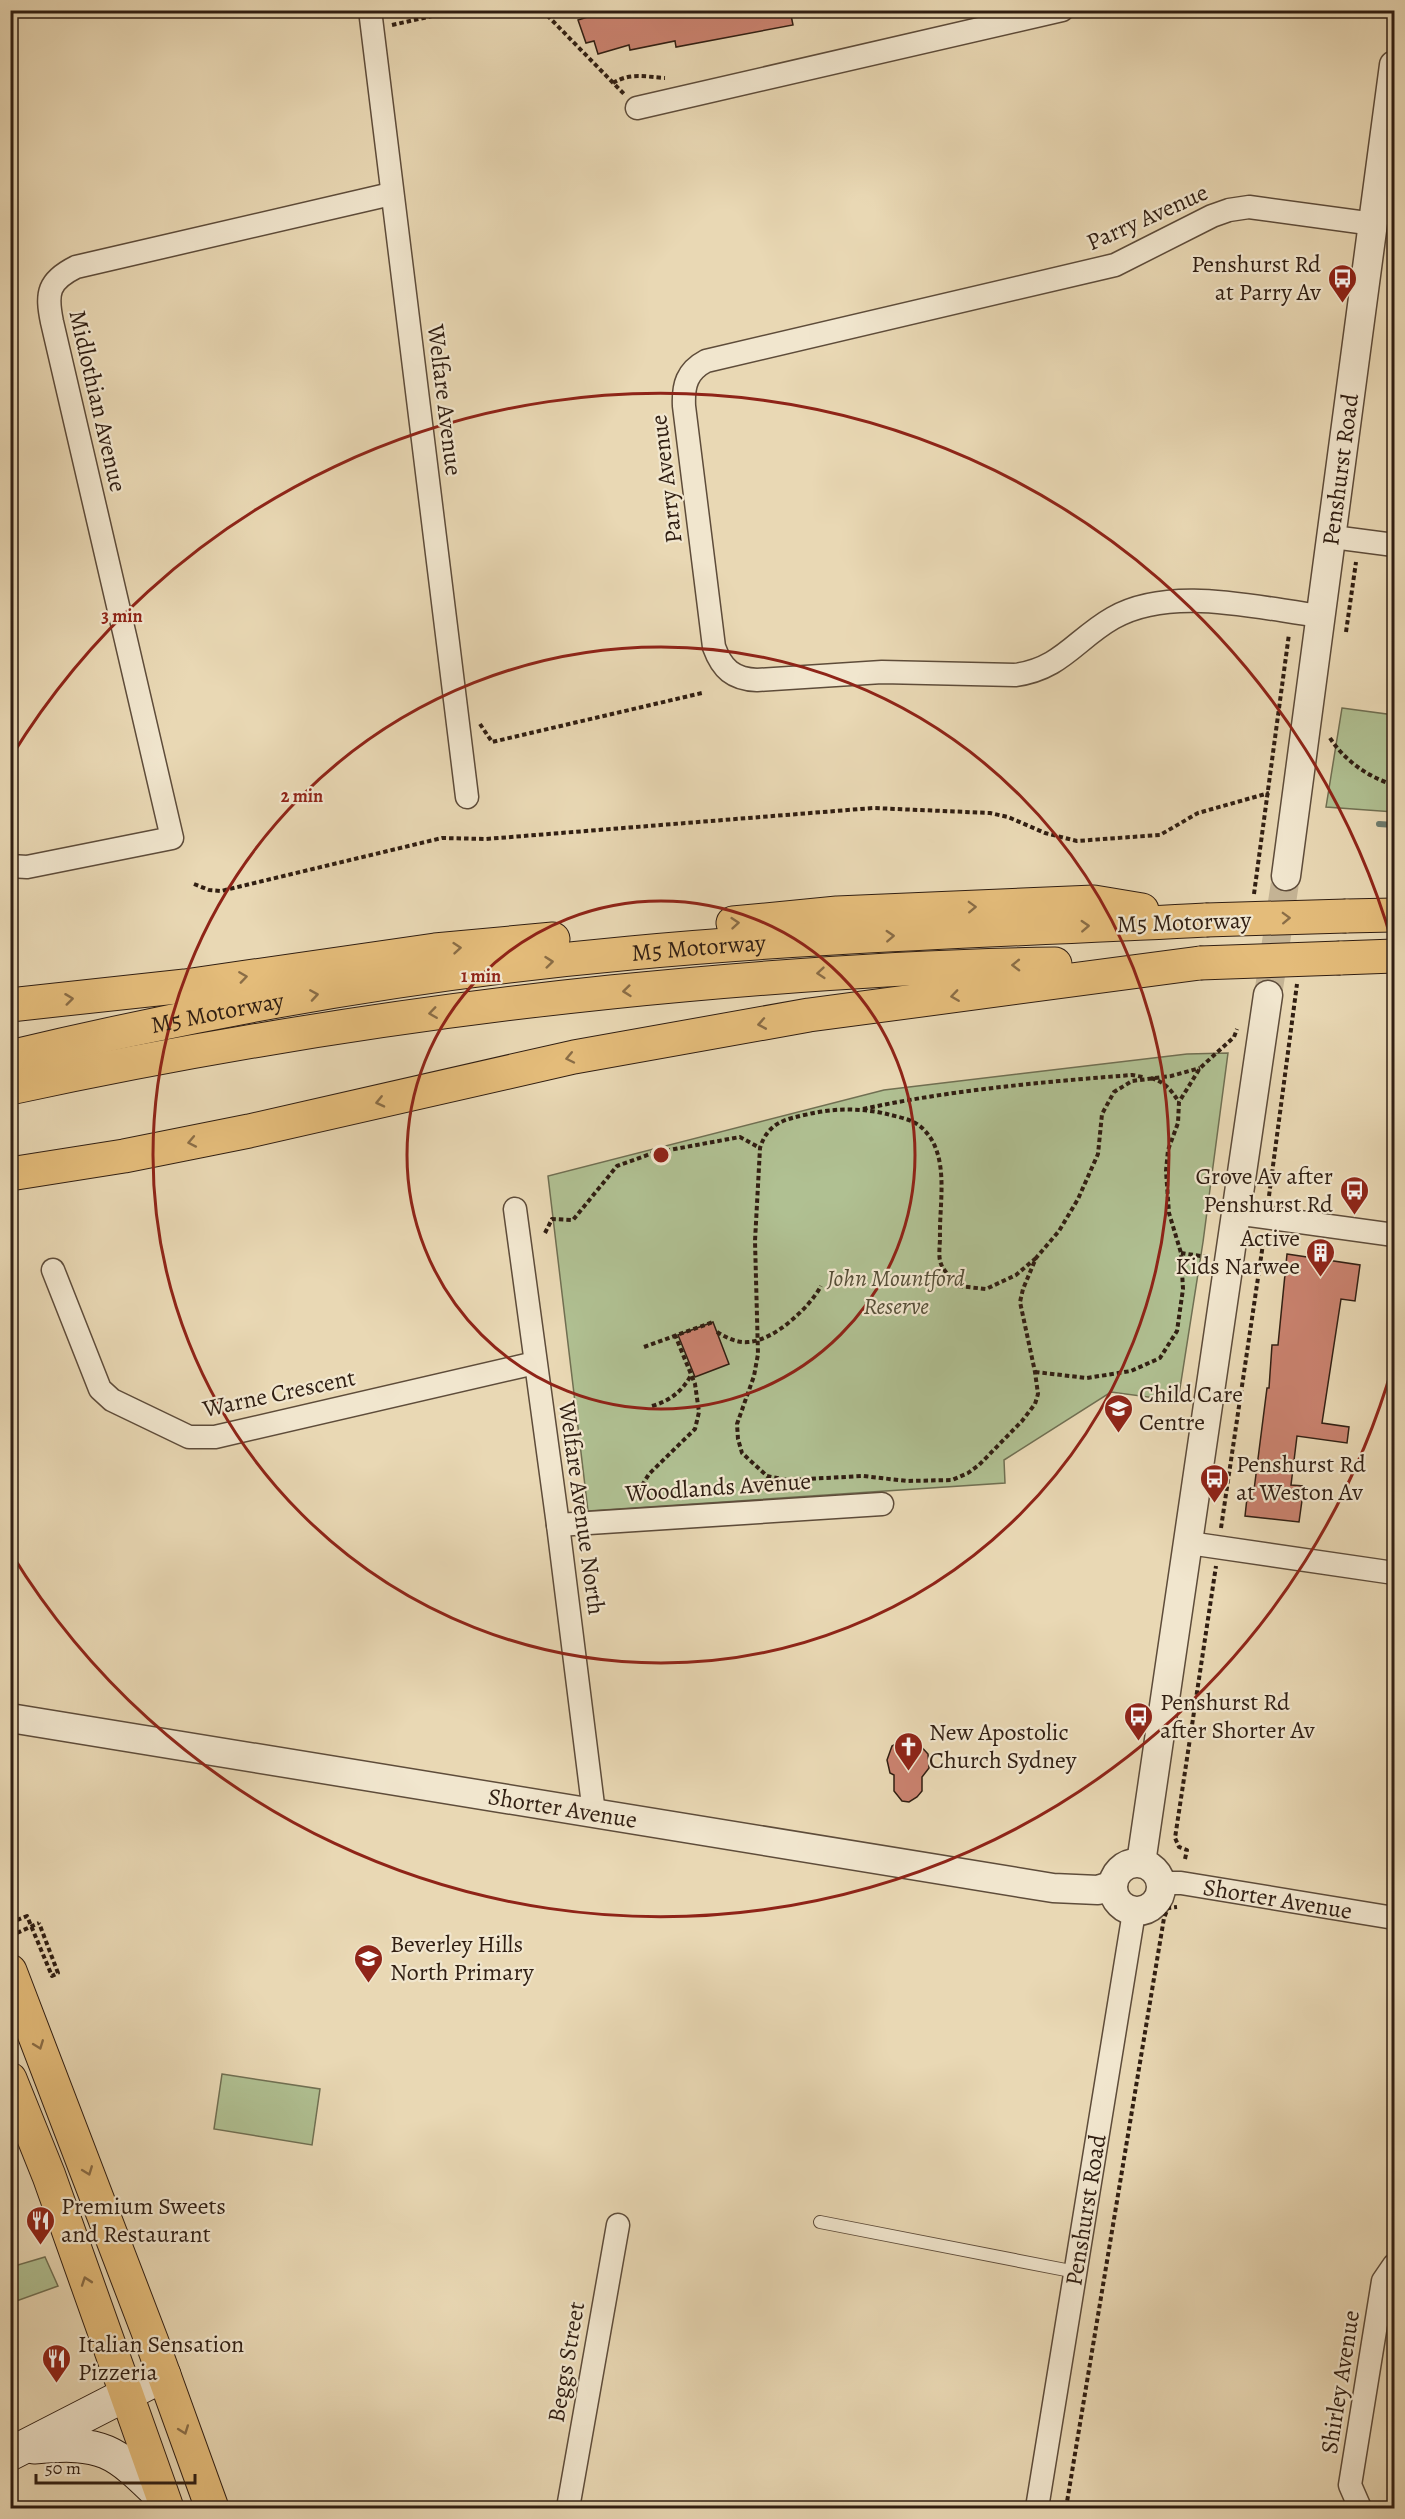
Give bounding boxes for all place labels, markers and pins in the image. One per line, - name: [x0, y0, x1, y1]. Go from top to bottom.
- place label: Penshurst Rd at Parry Av: [1191, 248, 1321, 308]
- bus stop icon: Penshurst Rd at Parry Av: [1326, 262, 1358, 304]
- centre of rings: [651, 1145, 671, 1165]
- place label: Grove Av after Penshurst Rd: [1195, 1160, 1333, 1220]
- bus stop icon: Grove Av after Penshurst Rd: [1338, 1174, 1370, 1216]
- place label: Active Kids Narwee: [1175, 1222, 1300, 1282]
- building icon: Active Kids Narwee: [1305, 1236, 1337, 1278]
- place label: Child Care Centre: [1139, 1378, 1243, 1438]
- school or university icon: Child Care Centre: [1102, 1392, 1134, 1434]
- place label: Penshurst Rd at Weston Av: [1236, 1448, 1366, 1508]
- bus stop icon: Penshurst Rd at Weston Av: [1199, 1462, 1231, 1504]
- place label: Penshurst Rd after Shorter Av: [1160, 1686, 1315, 1746]
- bus stop icon: Penshurst Rd after Shorter Av: [1123, 1700, 1155, 1742]
- place label: New Apostolic Church Sydney: [929, 1716, 1077, 1776]
- church icon: New Apostolic Church Sydney: [892, 1730, 924, 1772]
- place label: Beverley Hills North Primary: [390, 1928, 534, 1988]
- school or university icon: Beverley Hills North Primary: [353, 1942, 385, 1984]
- place label: Premium Sweets and Restaurant: [61, 2190, 226, 2250]
- restaurant icon: Premium Sweets and Restaurant: [24, 2204, 56, 2246]
- place label: Italian Sensation Pizzeria: [78, 2328, 244, 2388]
- restaurant icon: Italian Sensation Pizzeria: [41, 2342, 73, 2384]

